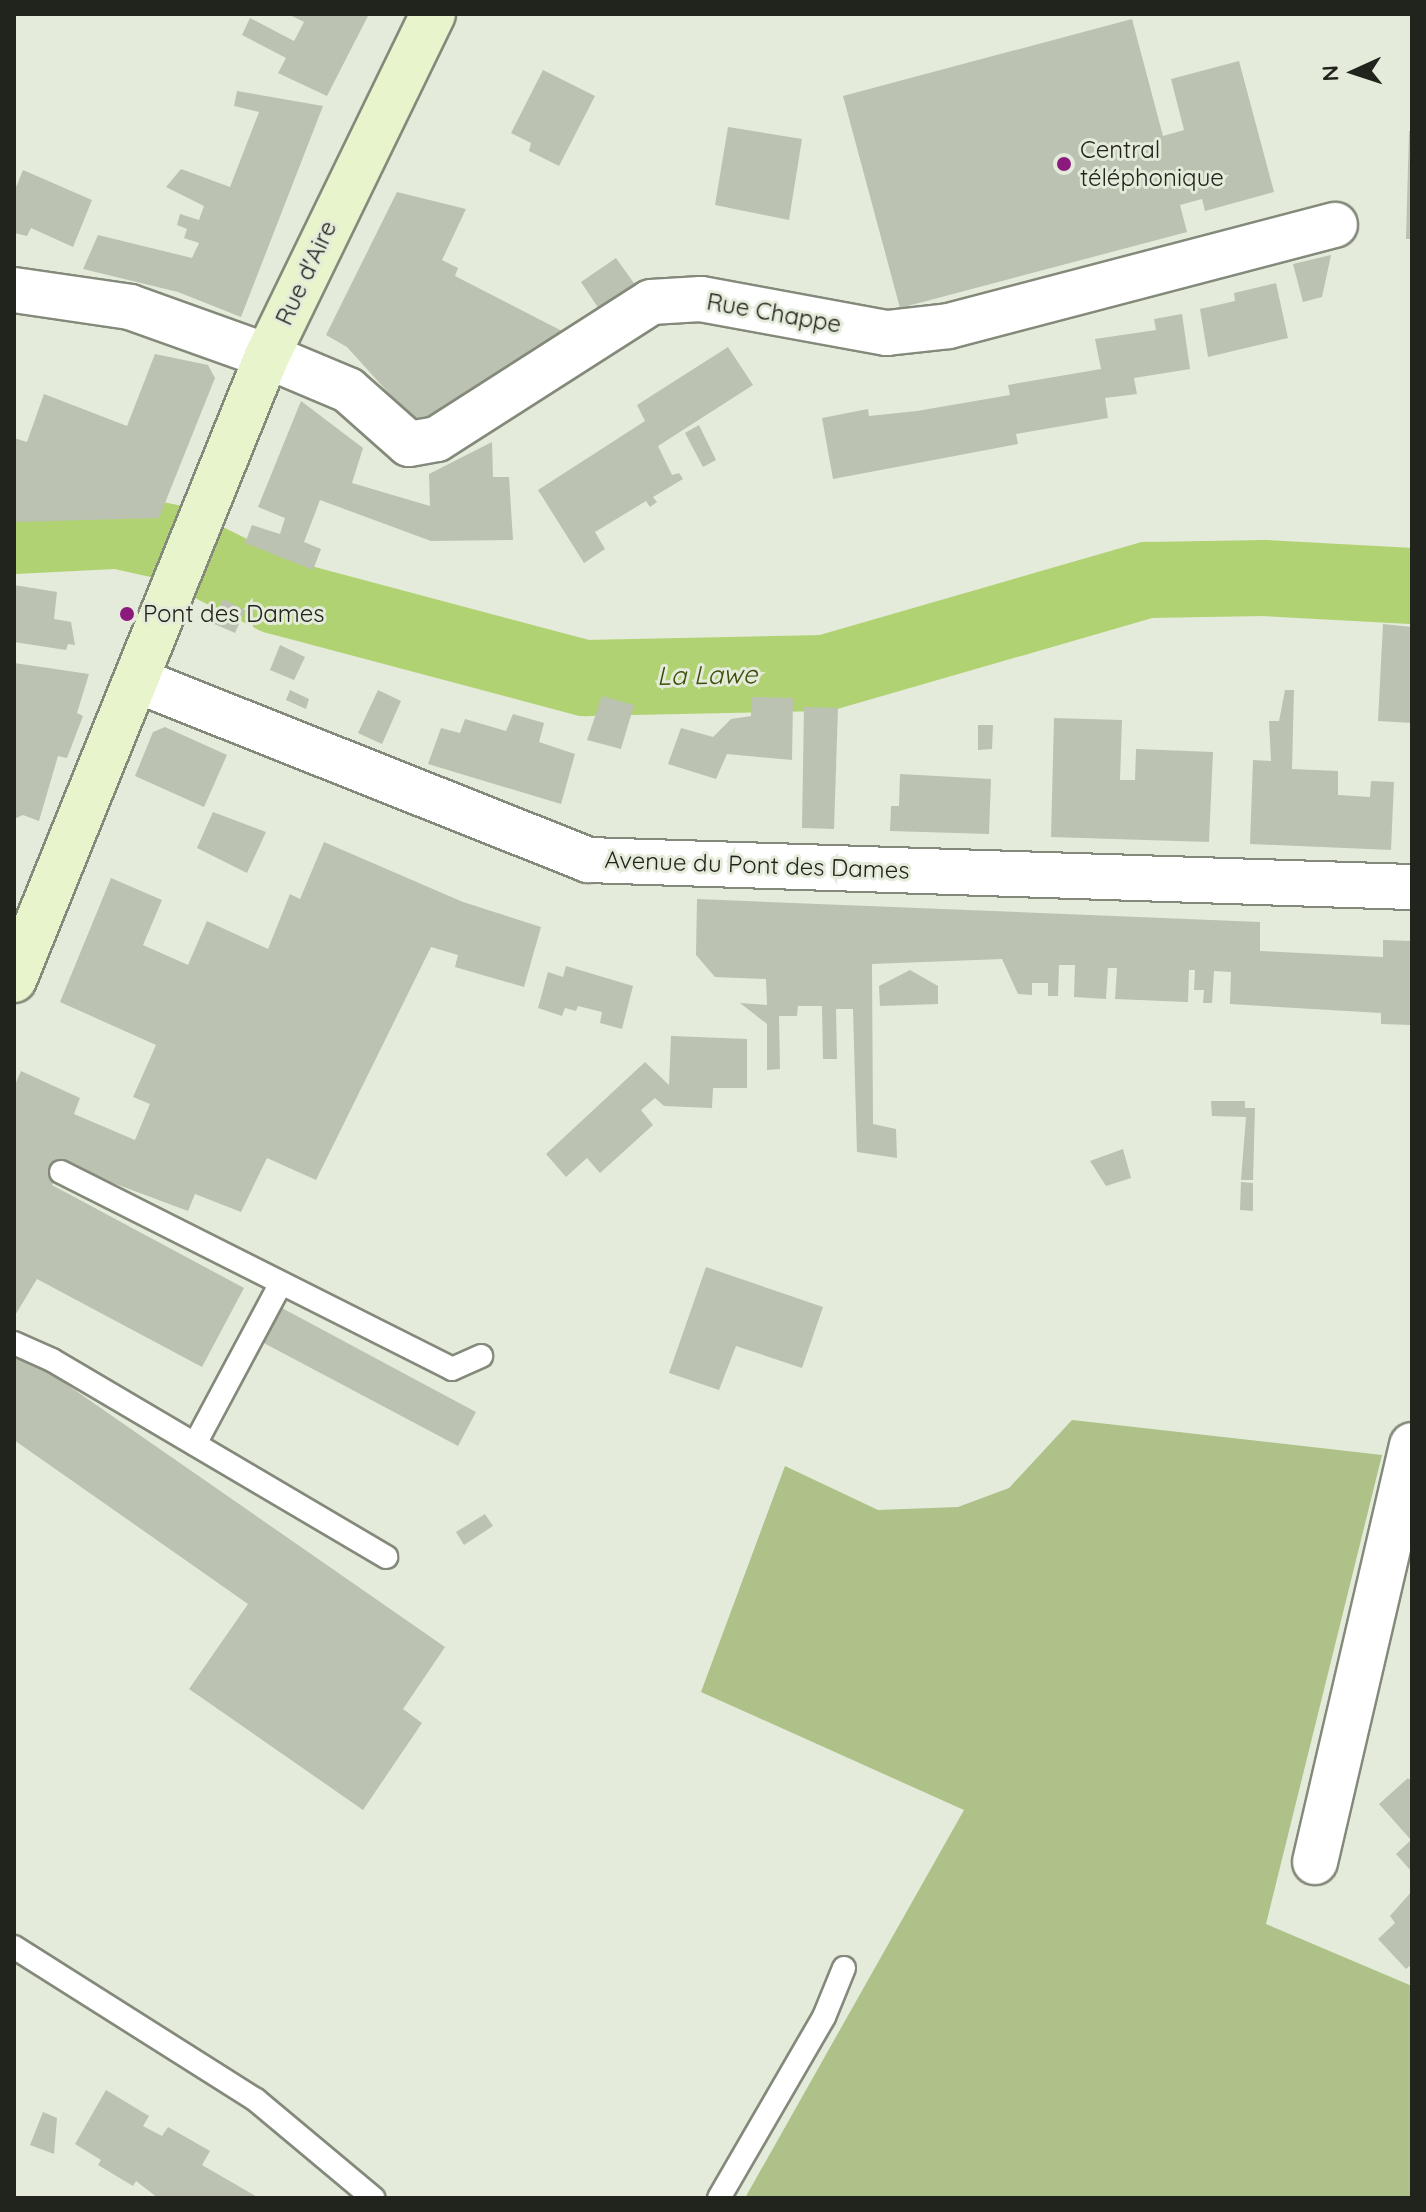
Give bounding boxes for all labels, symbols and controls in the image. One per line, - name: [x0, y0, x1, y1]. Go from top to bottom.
- north arrow: [1314, 32, 1394, 112]
- text: N: [1316, 64, 1344, 82]
- place label: Central téléphonique: [1080, 136, 1224, 192]
- marker: Central téléphonique: [1055, 155, 1073, 173]
- street label: Rue d'Aire: [269, 216, 343, 330]
- street label: Rue Chappe: [704, 287, 844, 339]
- place label: Pont des Dames: [143, 600, 325, 628]
- marker: Pont des Dames: [118, 605, 136, 623]
- water label: La Lawe: [657, 659, 757, 691]
- street label: Avenue du Pont des Dames: [604, 845, 910, 885]

